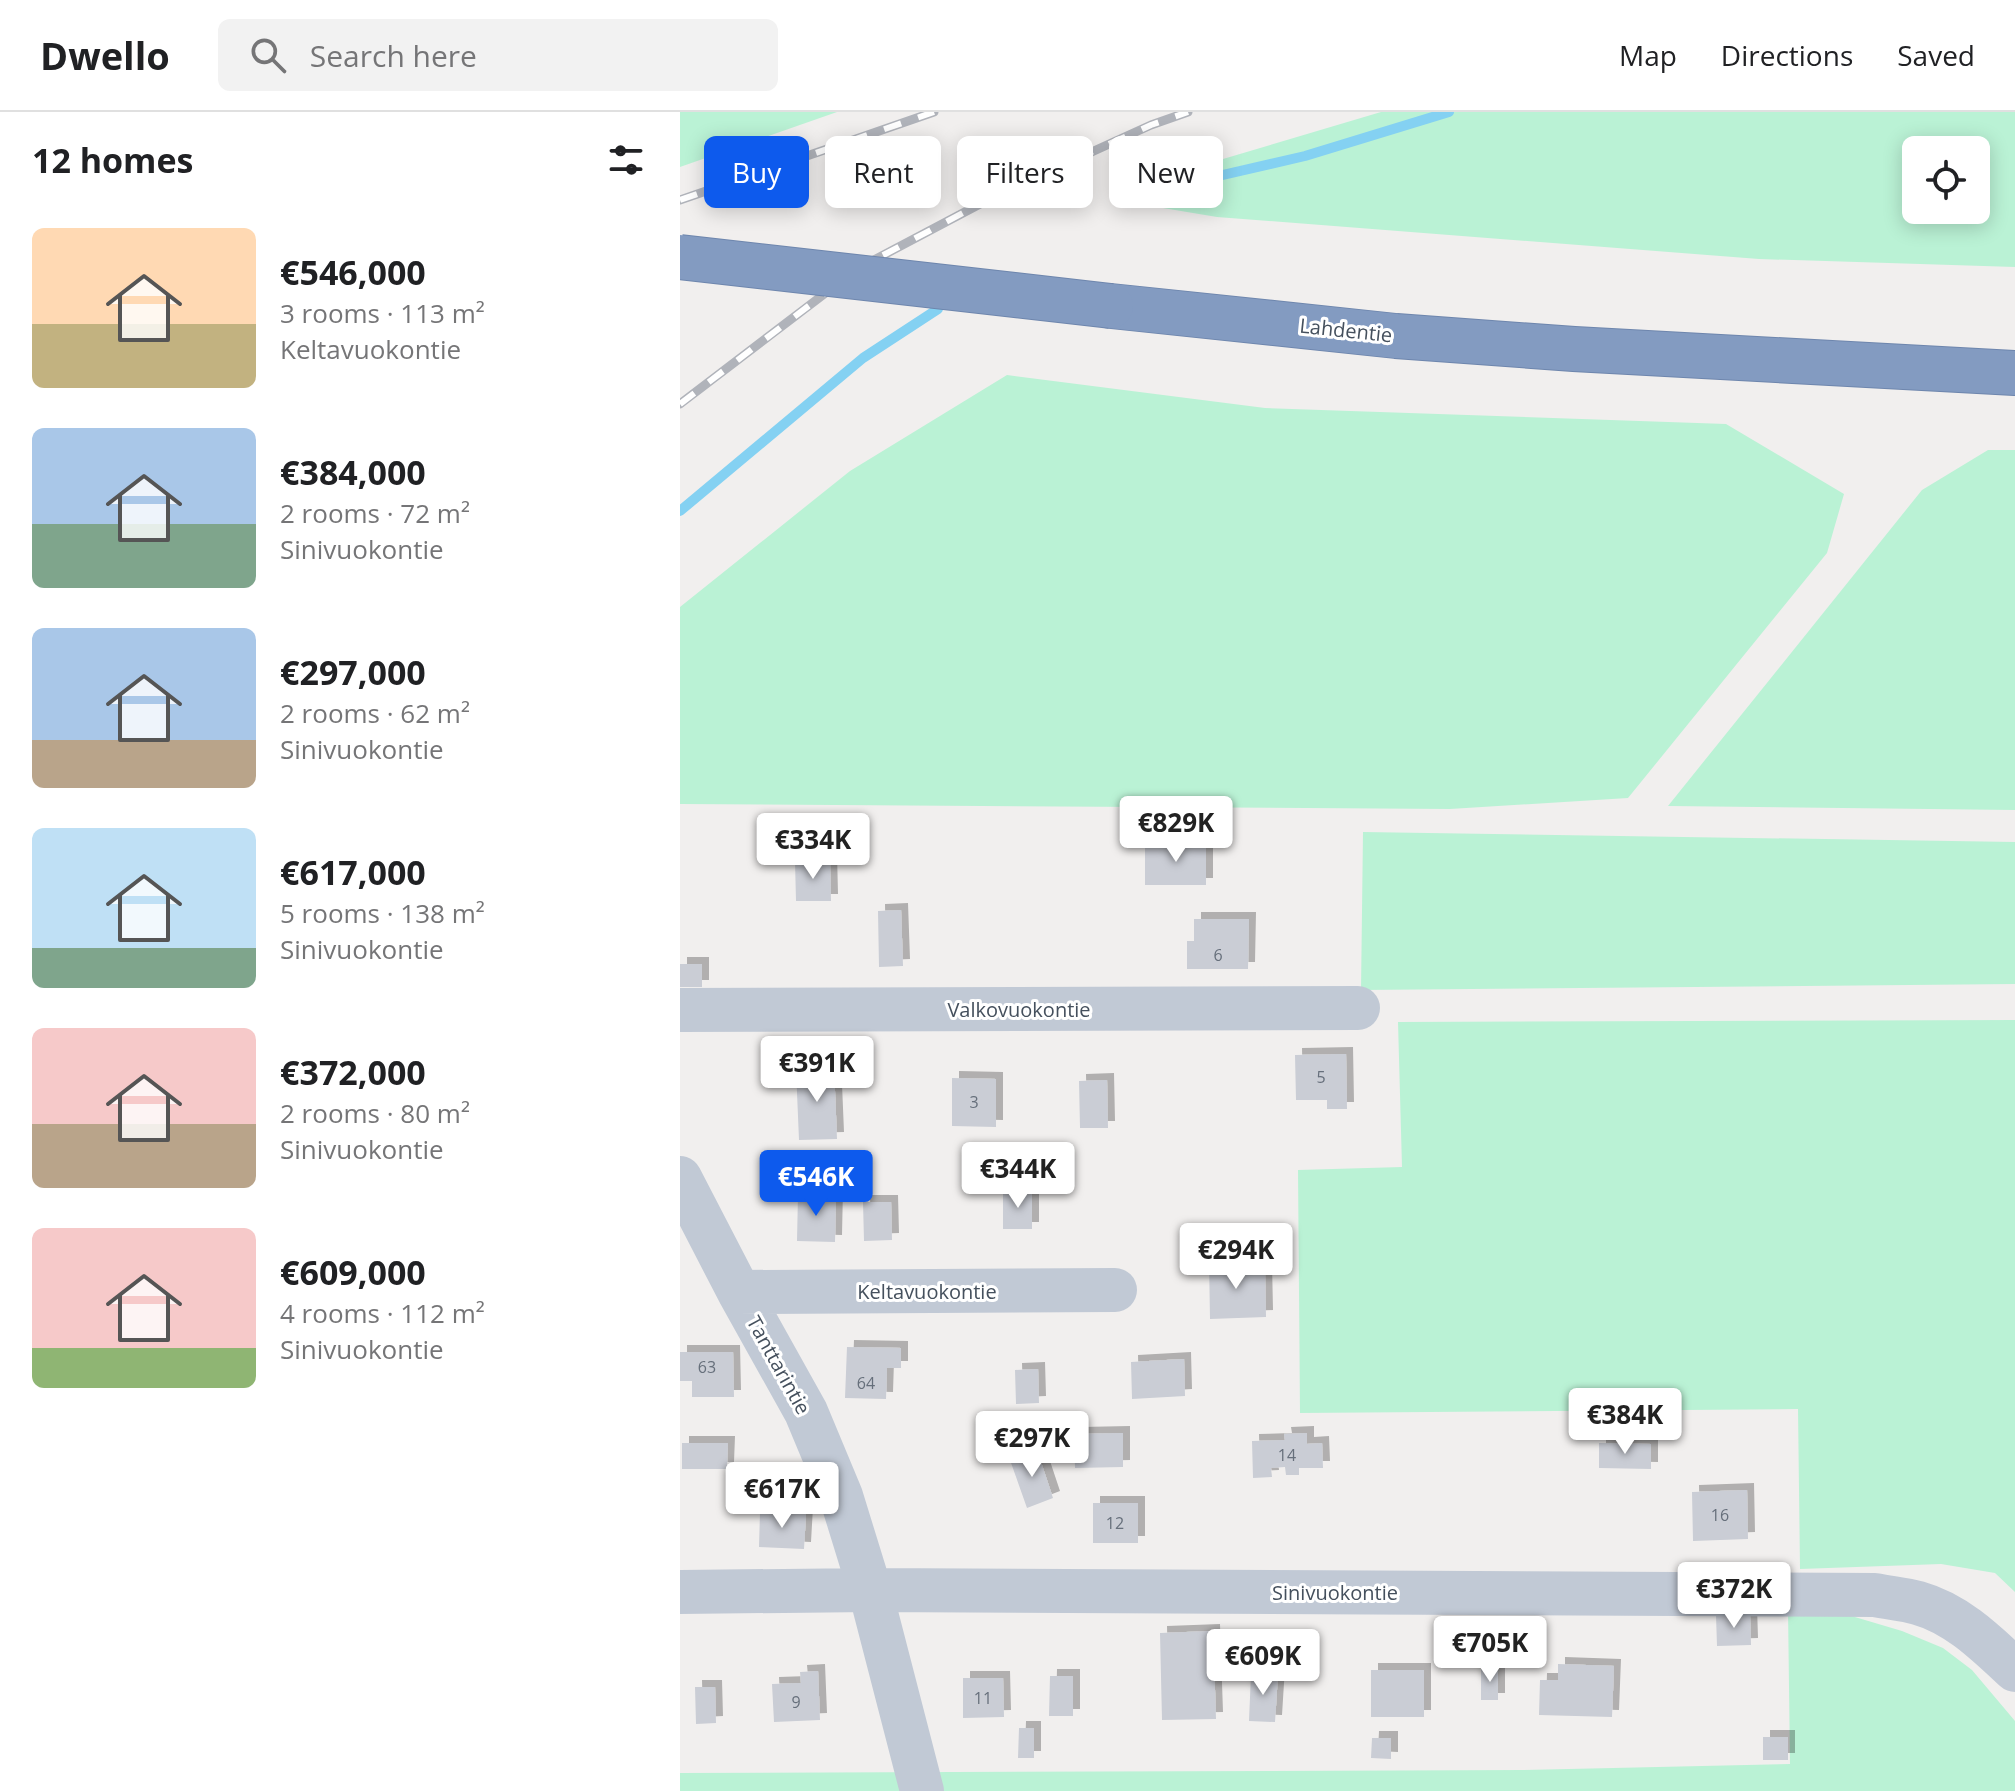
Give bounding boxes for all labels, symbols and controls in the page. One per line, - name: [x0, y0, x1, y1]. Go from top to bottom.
- search box: [218, 19, 778, 91]
- text: Dwello: [40, 29, 170, 81]
- icon: search: [246, 33, 290, 77]
- text: Search here: [310, 35, 477, 76]
- text: Map: [1619, 36, 1677, 74]
- text: Directions: [1721, 36, 1853, 74]
- text: Saved: [1897, 36, 1975, 74]
- chip: Buy: [704, 136, 809, 208]
- chip: Rent: [825, 136, 941, 208]
- chip: Filters: [957, 136, 1093, 208]
- chip: New: [1109, 136, 1223, 208]
- map controls: [1902, 136, 1990, 224]
- button: locate: [1902, 136, 1990, 224]
- text: 12 homes: [32, 137, 193, 183]
- icon: filters: [604, 138, 648, 182]
- text: €546,000: [280, 249, 426, 295]
- icon: home: [96, 260, 192, 356]
- text: 3 rooms · 113 m²: [280, 295, 485, 331]
- street label: Lahdentie: [1298, 312, 1394, 348]
- text: Keltavuokontie: [280, 331, 461, 367]
- text: €384,000: [280, 449, 426, 495]
- icon: home: [96, 460, 192, 556]
- text: 2 rooms · 72 m²: [280, 495, 470, 531]
- text: Sinivuokontie: [280, 531, 444, 567]
- text: €297,000: [280, 649, 426, 695]
- icon: home: [96, 660, 192, 756]
- text: 2 rooms · 62 m²: [280, 695, 470, 731]
- text: Sinivuokontie: [280, 731, 444, 767]
- pin: €829K: [1120, 796, 1232, 864]
- text: €829K: [1138, 804, 1214, 840]
- pin: €334K: [757, 813, 869, 881]
- text: €334K: [775, 821, 851, 857]
- text: €617,000: [280, 849, 426, 895]
- icon: home: [96, 860, 192, 956]
- text: 5 rooms · 138 m²: [280, 895, 485, 931]
- text: Sinivuokontie: [280, 931, 444, 967]
- house number: 6: [1213, 944, 1223, 966]
- street label: Valkovuokontie: [947, 996, 1091, 1023]
- pin: €391K: [761, 1036, 873, 1104]
- text: €391K: [779, 1044, 855, 1080]
- text: €372,000: [280, 1049, 426, 1095]
- icon: home: [96, 1060, 192, 1156]
- house number: 5: [1316, 1066, 1326, 1088]
- house number: 3: [969, 1091, 979, 1113]
- text: 2 rooms · 80 m²: [280, 1095, 470, 1131]
- text: Sinivuokontie: [280, 1131, 444, 1167]
- pin: €344K: [962, 1142, 1074, 1210]
- pin: €546K: [760, 1150, 872, 1218]
- text: €344K: [980, 1150, 1056, 1186]
- text: €546K: [778, 1158, 854, 1194]
- pin: €294K: [1180, 1223, 1292, 1291]
- text: €294K: [1198, 1231, 1274, 1267]
- text: €609,000: [280, 1249, 426, 1295]
- icon: home: [96, 1260, 192, 1356]
- street label: Keltavuokontie: [857, 1278, 997, 1305]
- text: 4 rooms · 112 m²: [280, 1295, 485, 1331]
- street label: Tanttarintie: [741, 1311, 817, 1419]
- text: Sinivuokontie: [280, 1331, 444, 1367]
- house number: 63: [698, 1356, 716, 1378]
- house number: 64: [857, 1372, 875, 1394]
- pin: €384K: [1569, 1388, 1681, 1456]
- text: €384K: [1587, 1396, 1663, 1432]
- pin: €297K: [976, 1411, 1088, 1479]
- text: €297K: [994, 1419, 1070, 1455]
- house number: 14: [1278, 1444, 1296, 1466]
- pin: €617K: [726, 1462, 838, 1530]
- text: €617K: [744, 1470, 820, 1506]
- house number: 16: [1711, 1504, 1729, 1526]
- house number: 12: [1106, 1512, 1124, 1534]
- pin: €372K: [1678, 1562, 1790, 1630]
- text: €372K: [1696, 1570, 1772, 1606]
- street label: Sinivuokontie: [1272, 1579, 1398, 1606]
- pin: €705K: [1434, 1616, 1546, 1684]
- text: €705K: [1452, 1624, 1528, 1660]
- pin: €609K: [1207, 1629, 1319, 1697]
- text: €609K: [1225, 1637, 1301, 1673]
- house number: 11: [974, 1687, 992, 1709]
- house number: 9: [791, 1691, 801, 1713]

